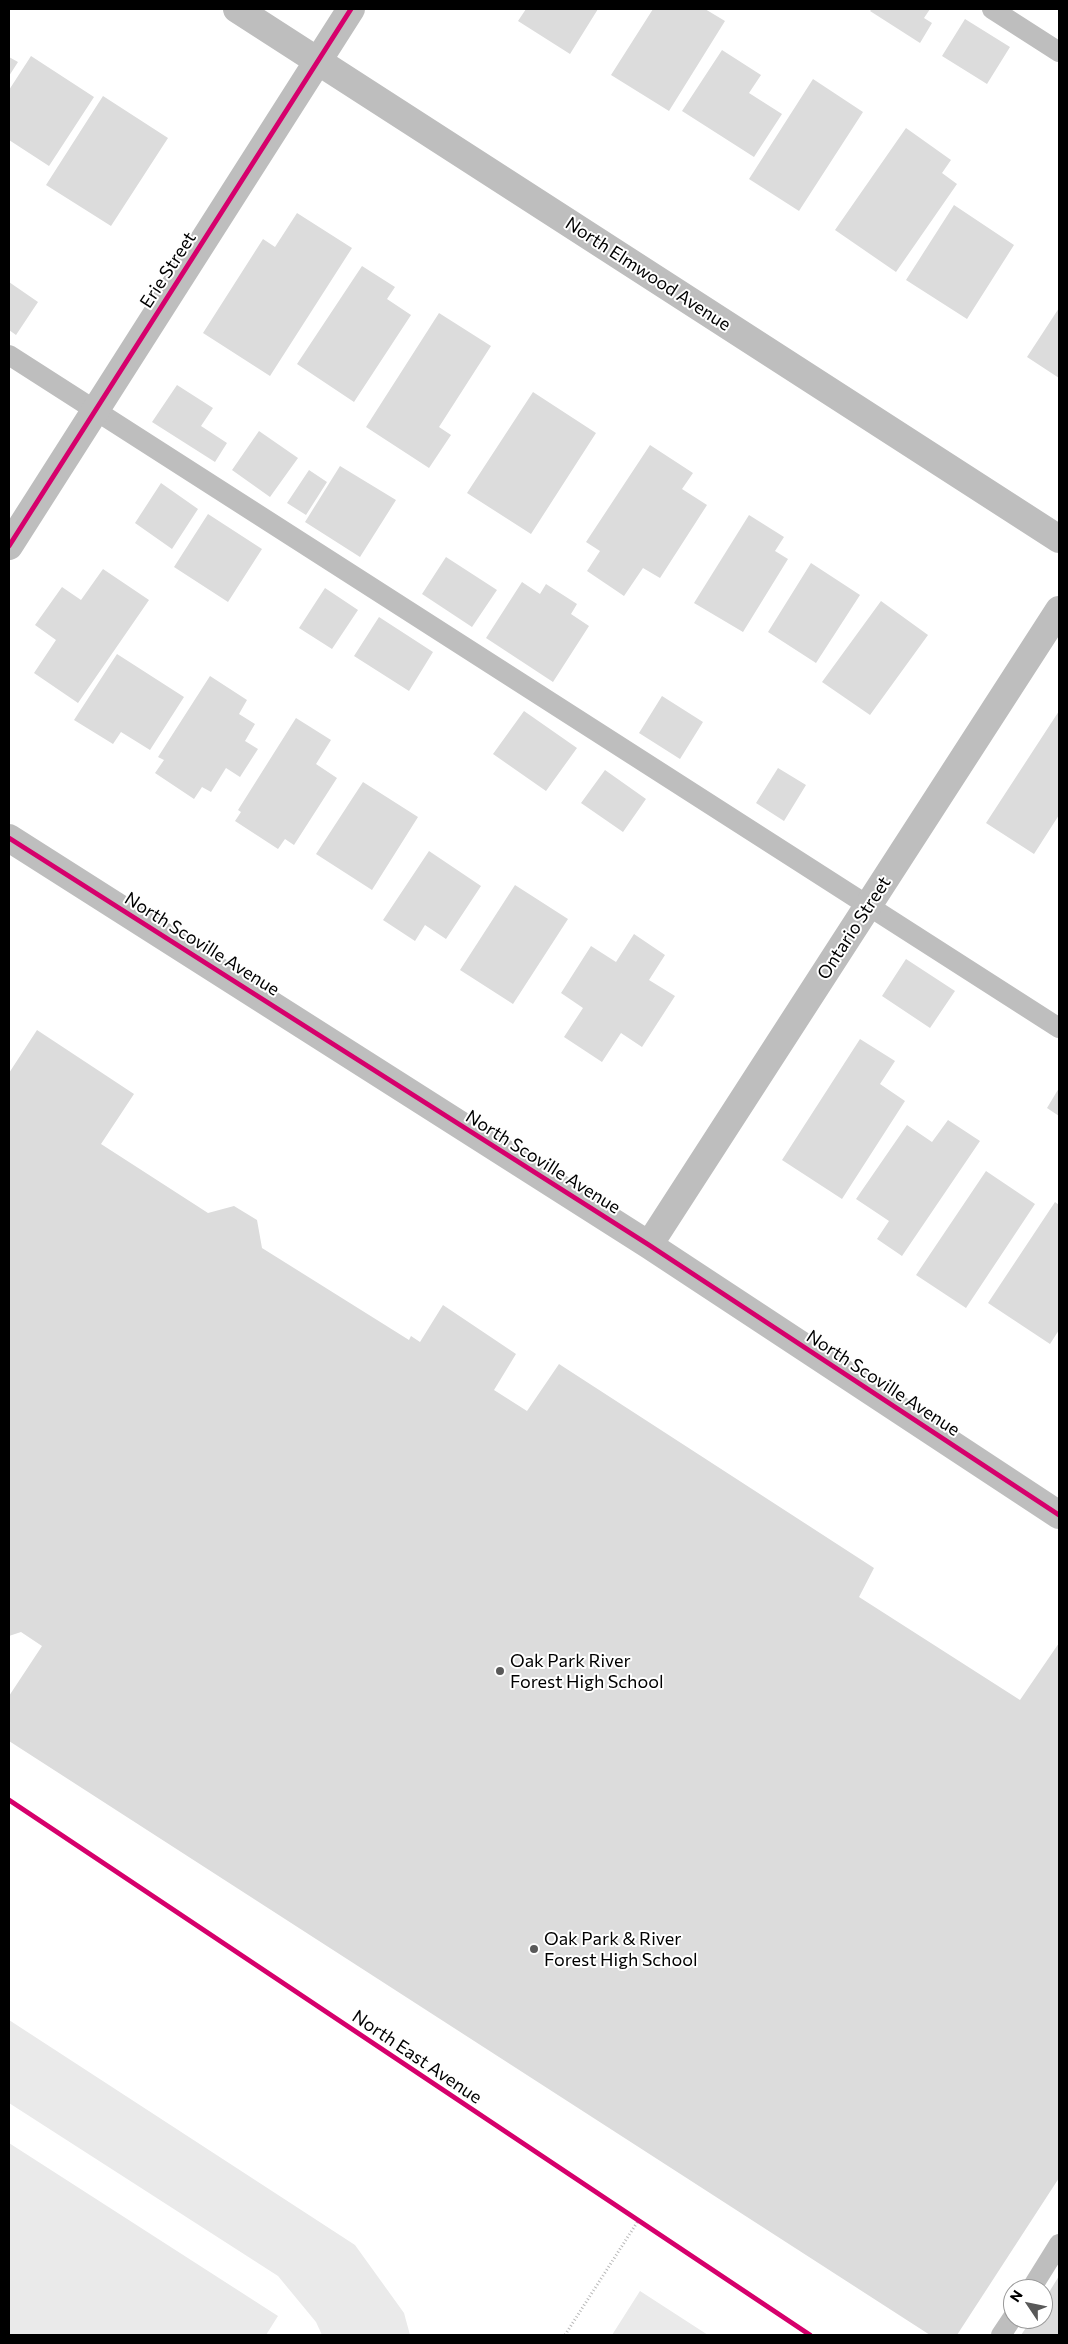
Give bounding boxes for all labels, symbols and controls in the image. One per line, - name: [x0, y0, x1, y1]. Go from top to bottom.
- street label: North Elmwood Avenue: [561, 212, 735, 336]
- street label: Erie Street: [135, 228, 201, 312]
- street label: Ontario Street: [813, 872, 895, 984]
- street label: North Scoville Avenue: [121, 888, 283, 1000]
- street label: North Scoville Avenue: [462, 1106, 624, 1218]
- street label: North Scoville Avenue: [802, 1325, 964, 1441]
- place label: Oak Park River Forest High School: [510, 1650, 664, 1692]
- marker: Oak Park River Forest High School: [494, 1665, 506, 1677]
- place label: Oak Park & River Forest High School: [544, 1928, 698, 1970]
- marker: Oak Park & River Forest High School: [528, 1943, 540, 1955]
- street label: North East Avenue: [348, 2006, 486, 2108]
- north arrow: [1003, 2279, 1053, 2329]
- text: N: [1006, 2287, 1026, 2305]

